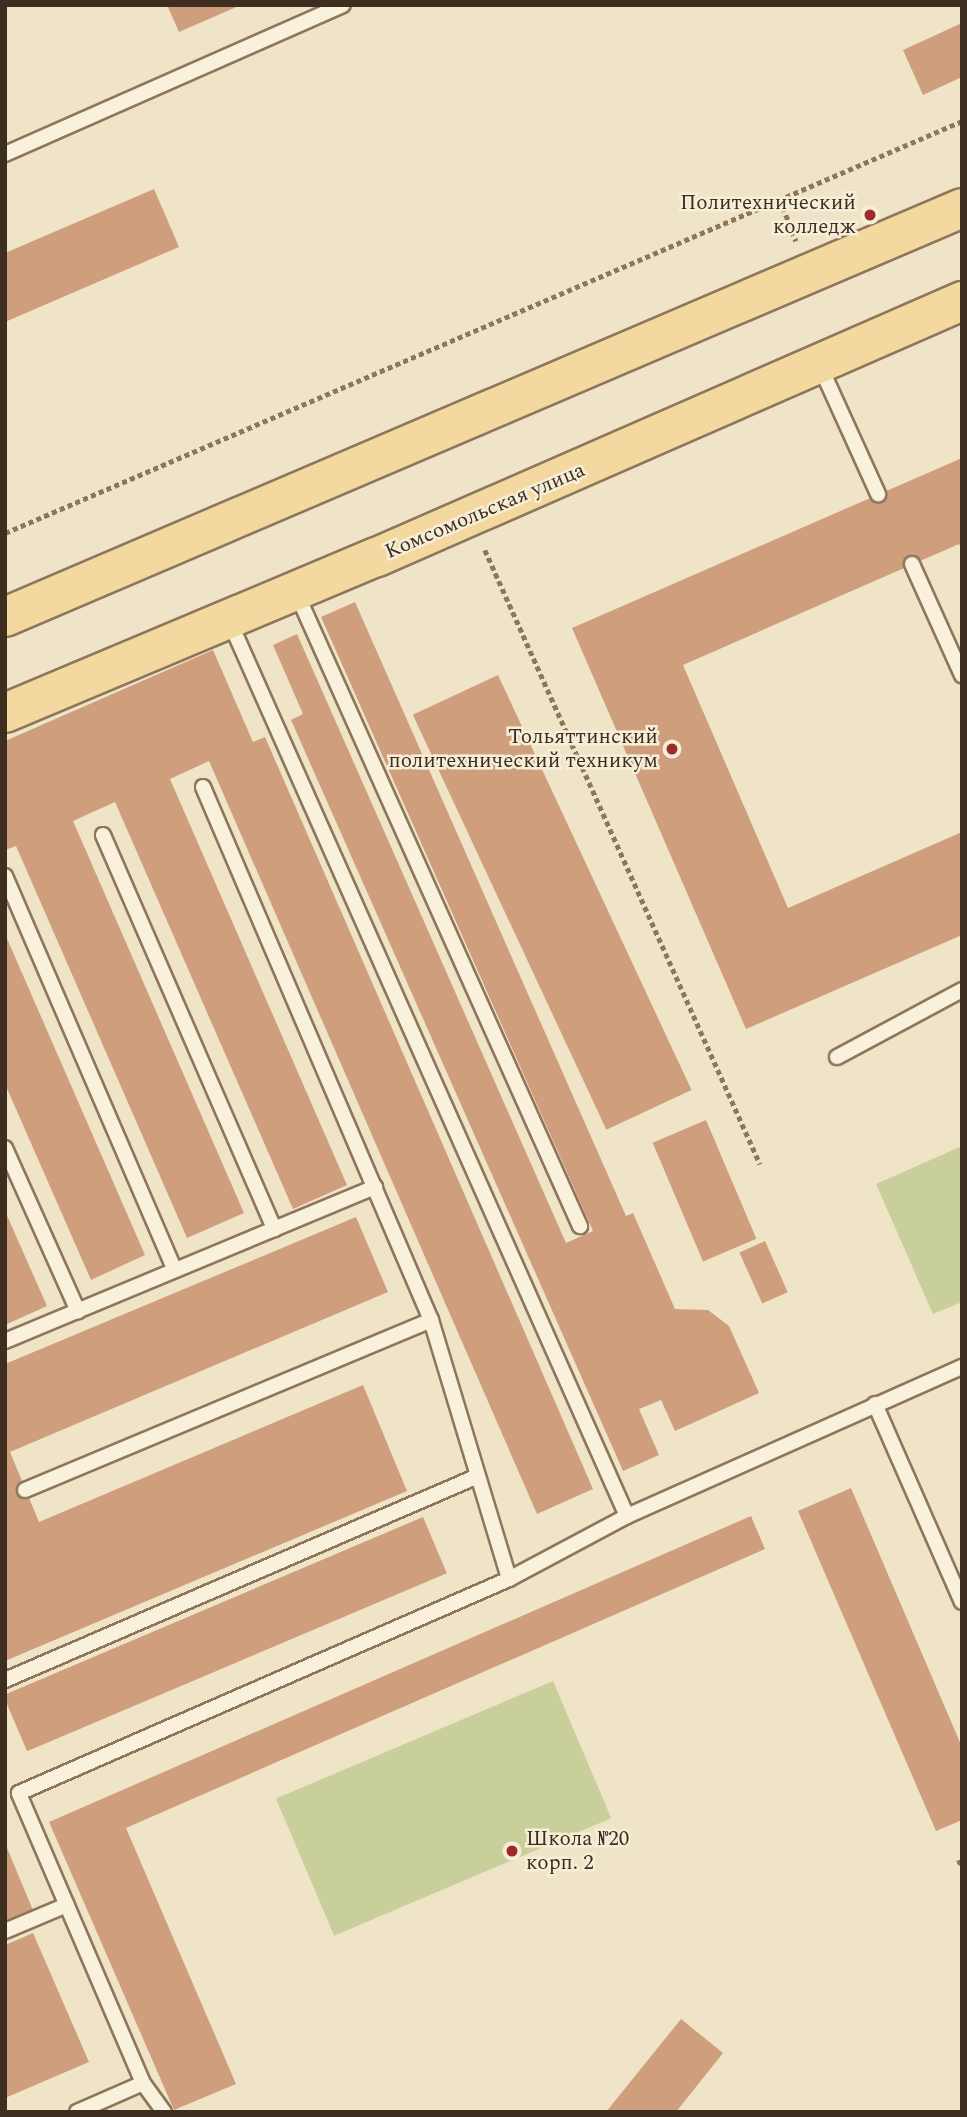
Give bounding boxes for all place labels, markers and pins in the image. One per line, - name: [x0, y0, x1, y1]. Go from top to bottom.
- place label: Политехнический колледж: [680, 190, 856, 240]
- marker: Политехнический колледж: [862, 207, 878, 223]
- place label: Тольяттинский политехнический техникум: [388, 724, 658, 774]
- marker: Тольяттинский политехнический техникум: [664, 741, 680, 757]
- place label: Школа №20 корп. 2: [526, 1826, 629, 1876]
- marker: Школа №20 корп. 2: [504, 1843, 520, 1859]

